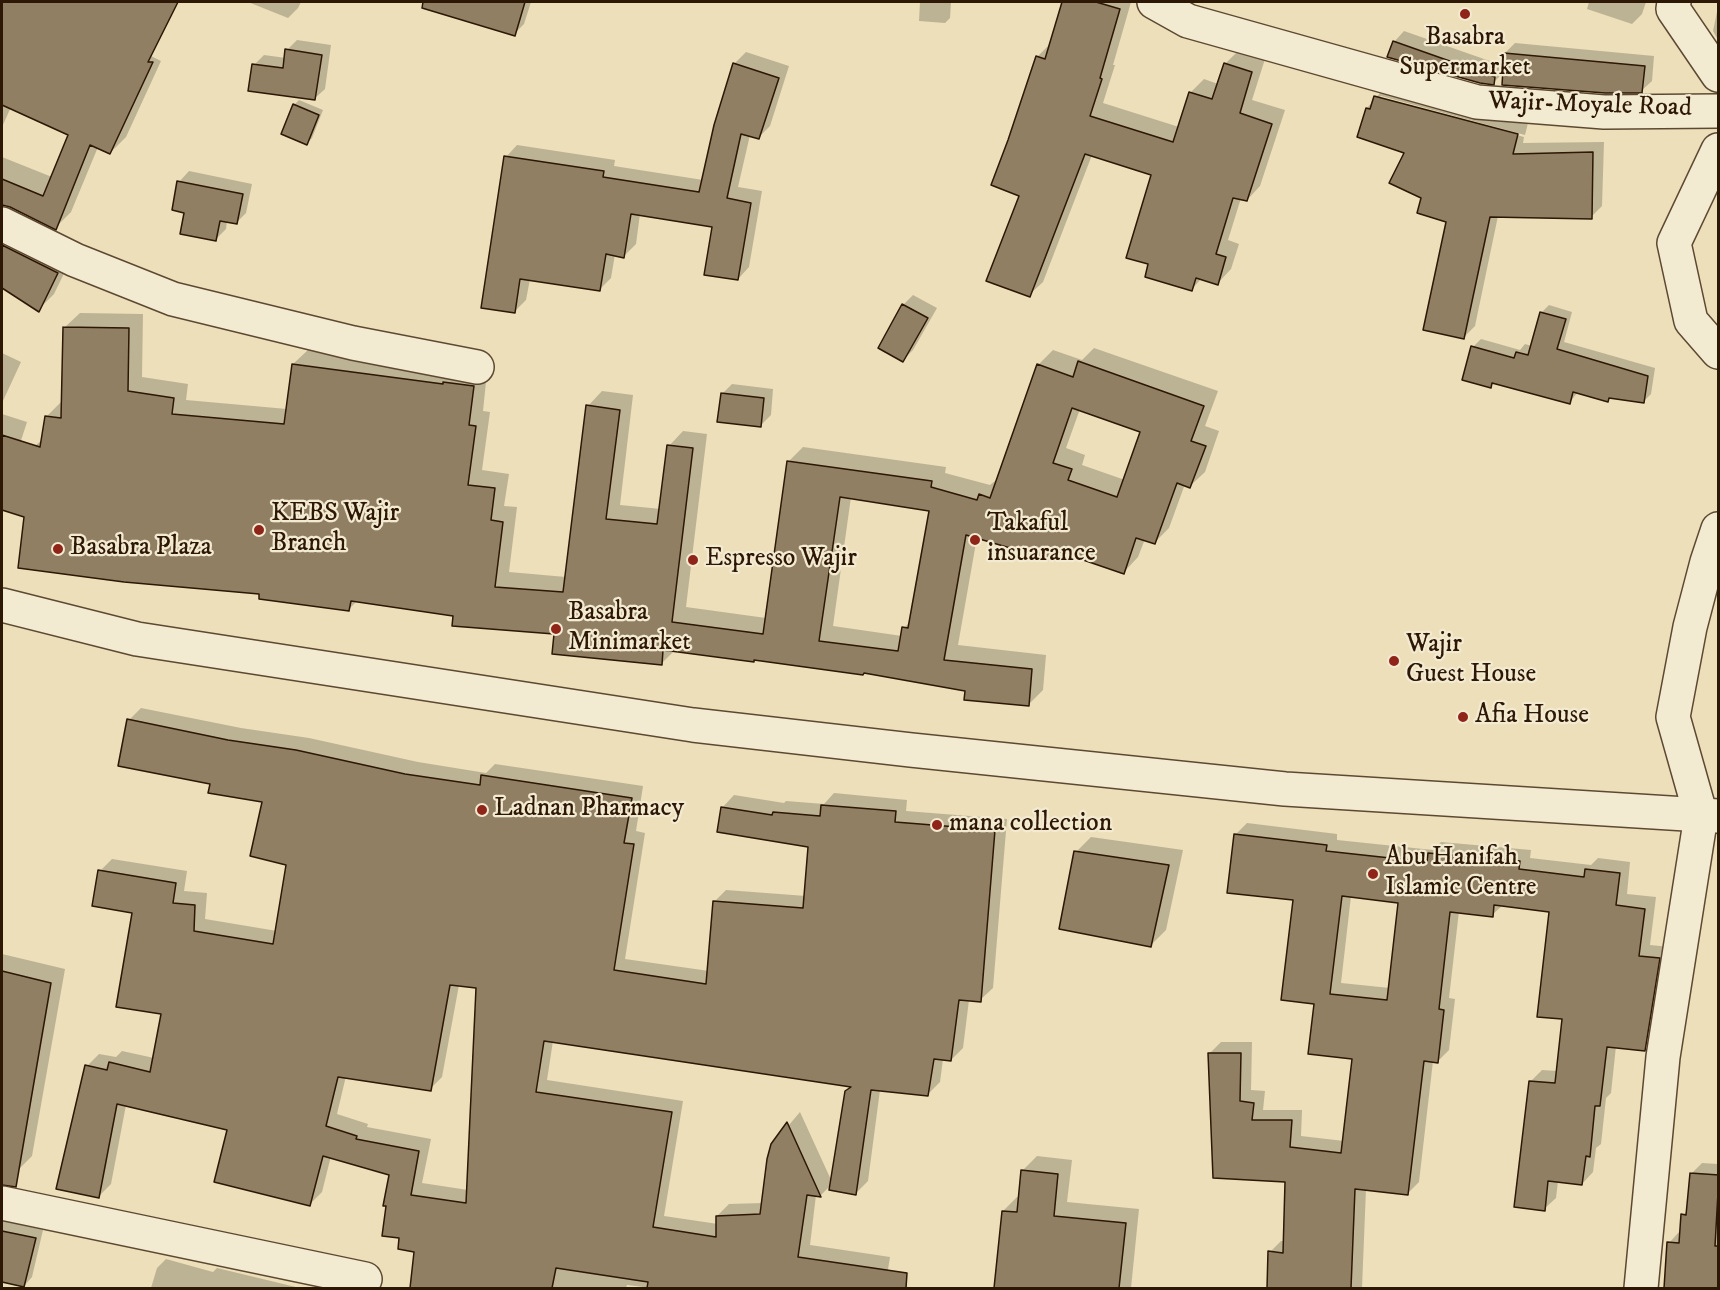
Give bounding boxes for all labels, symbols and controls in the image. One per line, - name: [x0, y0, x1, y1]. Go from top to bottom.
- marker: Basabra Supermarket: [1458, 7, 1472, 21]
- place label: Basabra Supermarket: [1399, 23, 1531, 84]
- street label: Wajir-Moyale Road: [1488, 87, 1692, 125]
- place label: KEBS Wajir Branch: [271, 499, 399, 560]
- place label: Takaful insuarance: [987, 509, 1096, 570]
- marker: KEBS Wajir Branch: [252, 523, 266, 537]
- place label: Basabra Plaza: [70, 533, 212, 565]
- marker: Takaful insuarance: [968, 533, 982, 547]
- marker: Basabra Plaza: [51, 542, 65, 556]
- place label: Espresso Wajir: [705, 544, 857, 576]
- marker: Espresso Wajir: [686, 553, 700, 567]
- place label: Basabra Minimarket: [568, 598, 691, 660]
- marker: Basabra Minimarket: [549, 622, 563, 636]
- place label: Wajir Guest House: [1406, 630, 1536, 692]
- marker: Wajir Guest House: [1387, 654, 1401, 668]
- place label: Afia House: [1475, 701, 1589, 733]
- marker: Afia House: [1456, 710, 1470, 724]
- place label: Ladnan Pharmacy: [494, 794, 684, 826]
- marker: Ladnan Pharmacy: [475, 803, 489, 817]
- place label: mana collection: [949, 809, 1112, 841]
- marker: mana collection: [930, 818, 944, 832]
- place label: Abu Hanifah Islamic Centre: [1385, 843, 1537, 904]
- marker: Abu Hanifah Islamic Centre: [1366, 867, 1380, 881]

